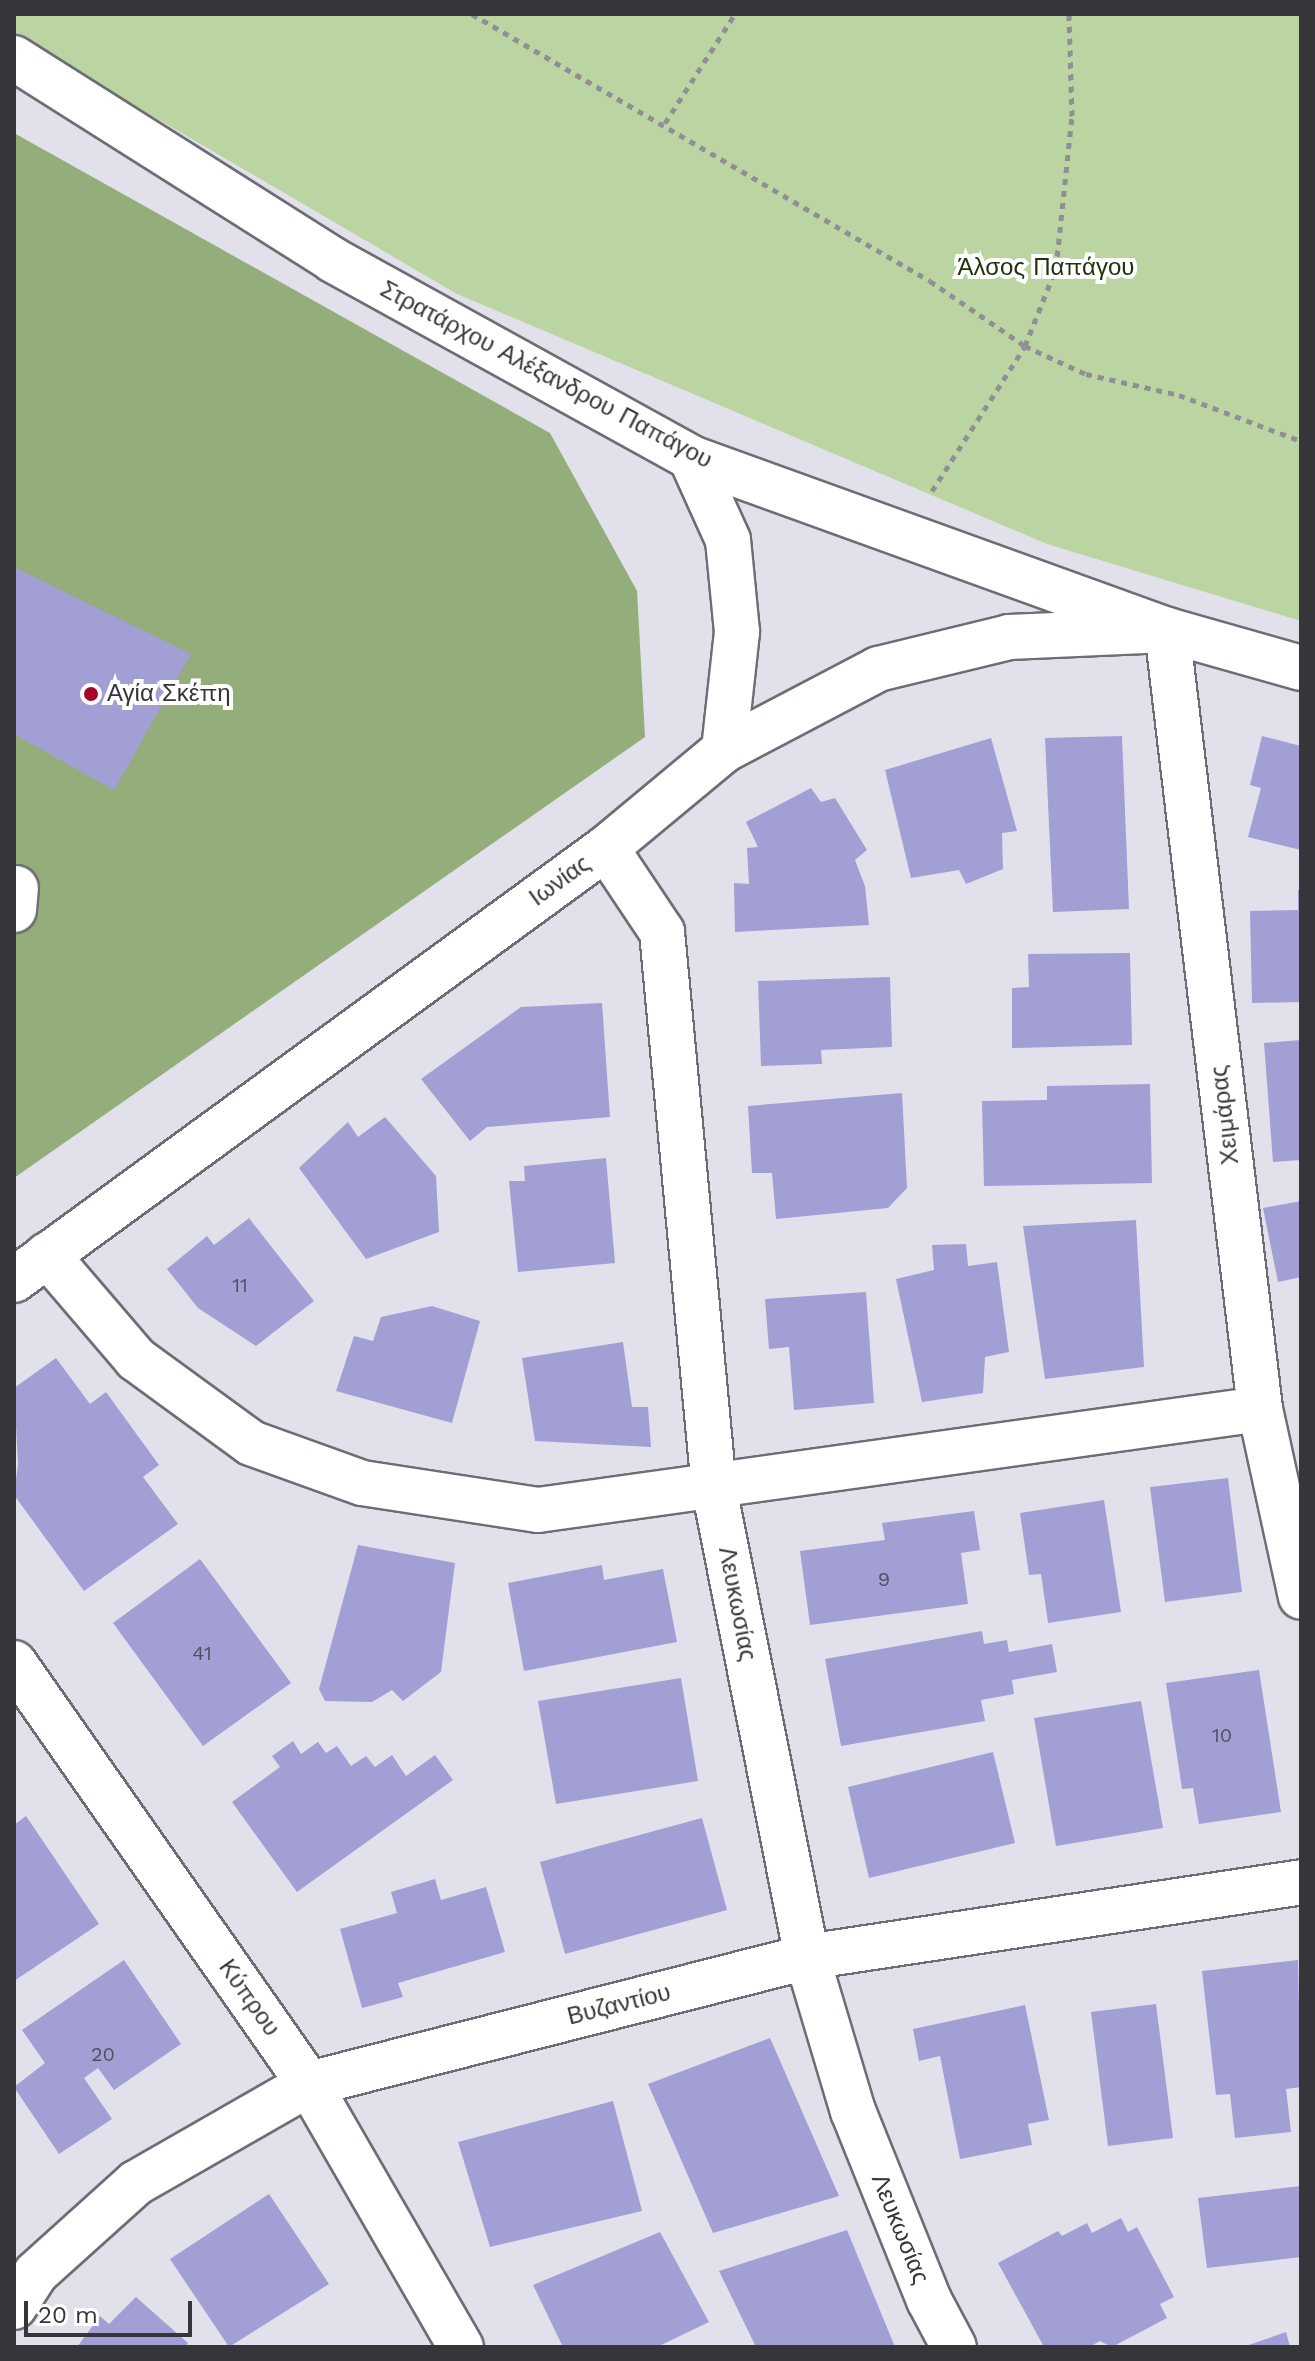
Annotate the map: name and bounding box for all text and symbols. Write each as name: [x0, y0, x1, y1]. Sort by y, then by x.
park label: Άλσος Παπάγου: [958, 254, 1134, 282]
street label: Στρατάρχου Αλέξανδρου Παπάγου: [375, 275, 717, 475]
place label: Αγία Σκέπη: [107, 680, 231, 708]
marker: Αγία Σκέπη: [82, 685, 100, 703]
street label: Ιωνίας: [524, 849, 596, 913]
street label: Χειμάρας: [1205, 1064, 1245, 1166]
house number: 11: [232, 1273, 248, 1297]
street label: Λευκωσίας: [712, 1544, 762, 1664]
house number: 9: [878, 1567, 890, 1591]
house number: 41: [192, 1641, 212, 1665]
house number: 10: [1212, 1723, 1232, 1747]
street label: Κύπρου: [212, 1954, 286, 2042]
street label: Βυζαντίου: [564, 1978, 674, 2032]
house number: 20: [91, 2042, 115, 2066]
street label: Λευκωσίας: [865, 2170, 935, 2288]
scale bar: [28, 2285, 196, 2335]
text: 20 m: [38, 2301, 98, 2329]

